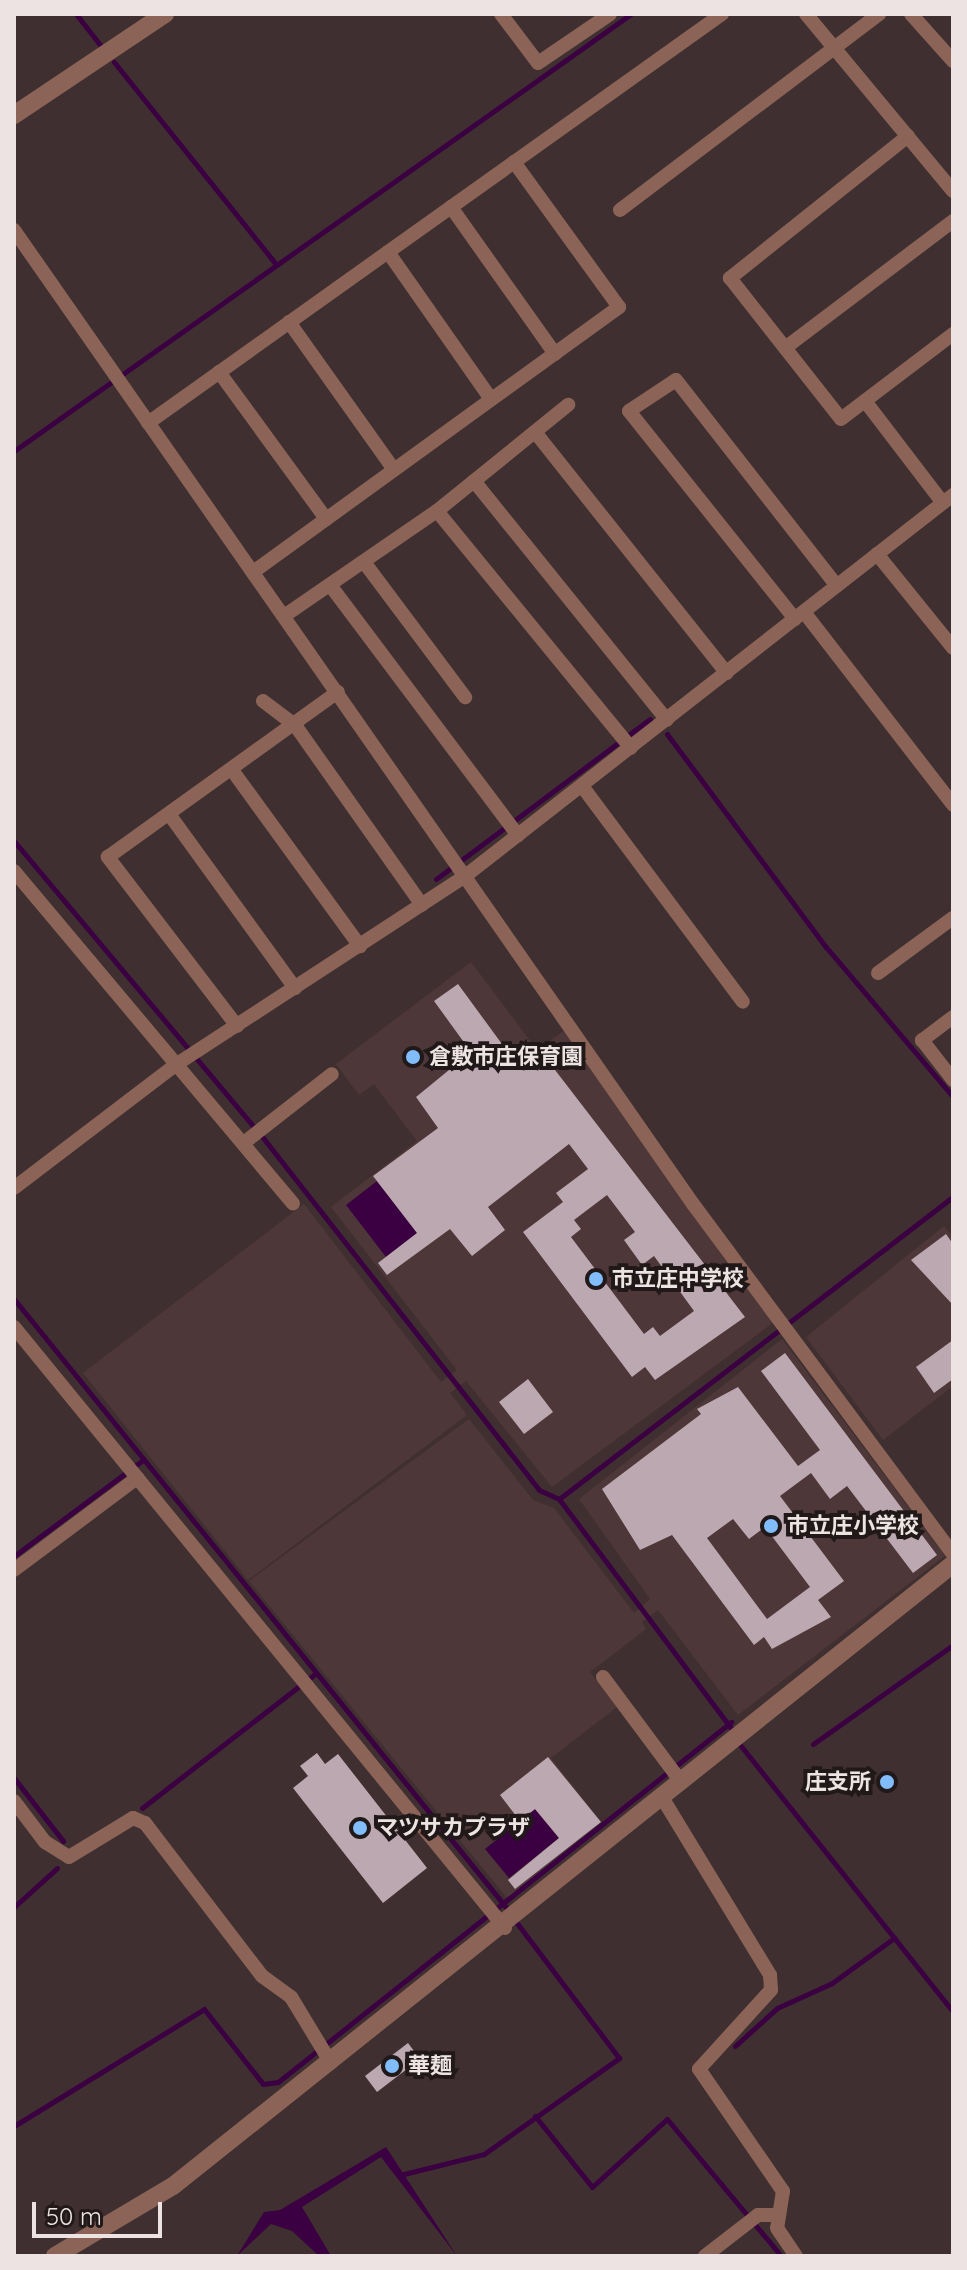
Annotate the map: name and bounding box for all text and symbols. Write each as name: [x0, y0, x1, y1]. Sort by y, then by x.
place label: 倉敷市庄保育園: [429, 1044, 583, 1070]
marker: 倉敷市庄保育園: [404, 1048, 422, 1066]
place label: 市立庄中学校: [612, 1266, 744, 1292]
marker: 市立庄中学校: [587, 1270, 605, 1288]
place label: 市立庄小学校: [787, 1513, 919, 1539]
marker: 市立庄小学校: [762, 1517, 780, 1535]
place label: 庄支所: [805, 1769, 871, 1795]
marker: 庄支所: [878, 1773, 896, 1791]
place label: マツサカプラザ: [376, 1815, 530, 1841]
marker: マツサカプラザ: [351, 1819, 369, 1837]
place label: 華麺: [408, 2053, 452, 2079]
marker: 華麺: [383, 2057, 401, 2075]
scale bar: [36, 2186, 166, 2236]
text: 50 m: [46, 2201, 102, 2231]

